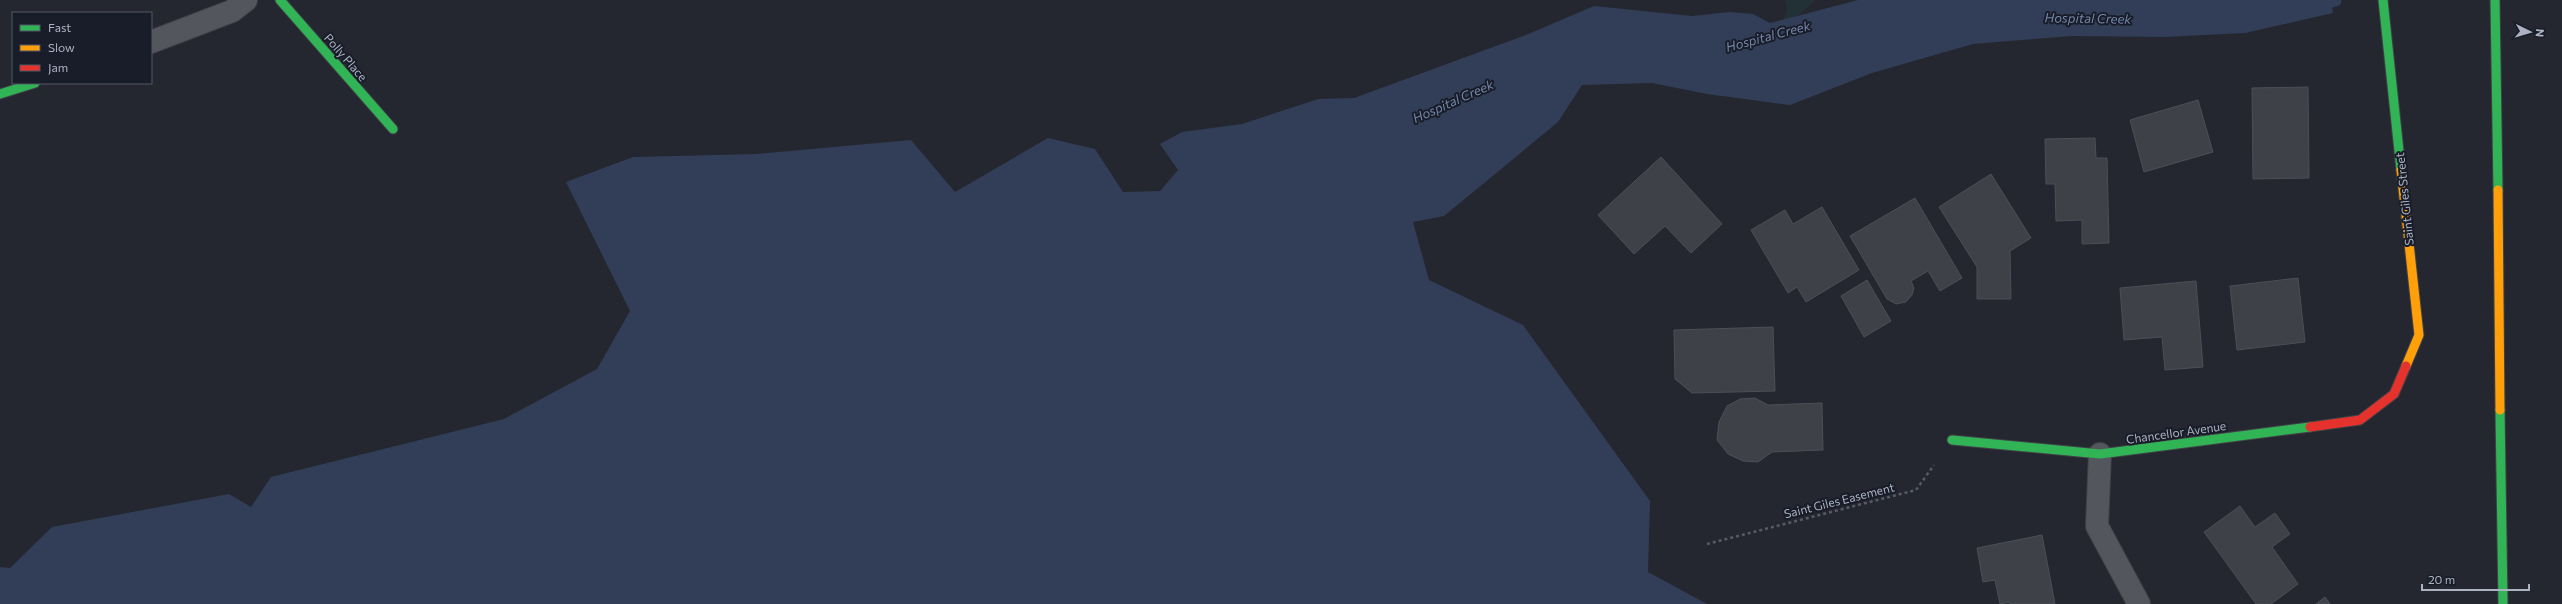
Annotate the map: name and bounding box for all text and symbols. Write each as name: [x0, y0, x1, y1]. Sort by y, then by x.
water label: Hospital Creek: [2044, 9, 2133, 27]
legend: [12, 12, 152, 84]
north arrow: [2510, 12, 2550, 52]
water label: Hospital Creek: [1724, 17, 1813, 55]
text: Fast: [48, 20, 71, 34]
text: N: [2534, 28, 2547, 38]
street label: Polly Place: [322, 30, 370, 84]
text: Slow: [48, 40, 75, 54]
text: Jam: [48, 60, 68, 75]
water label: Hospital Creek: [1410, 76, 1497, 126]
street label: Saint Giles Street: [2392, 152, 2416, 246]
street label: Chancellor Avenue: [2125, 418, 2227, 446]
street label: Saint Giles Easement: [1782, 479, 1896, 520]
scale bar: [2422, 566, 2529, 592]
text: 20 m: [2428, 572, 2455, 586]

